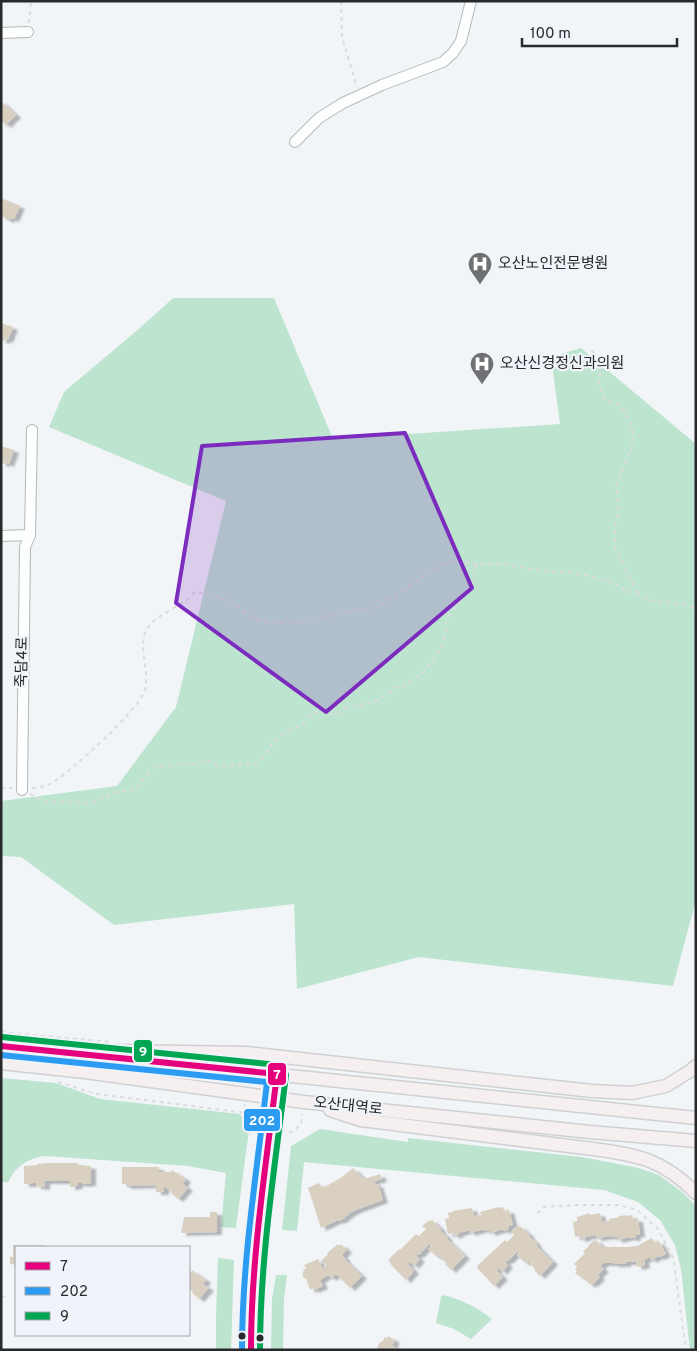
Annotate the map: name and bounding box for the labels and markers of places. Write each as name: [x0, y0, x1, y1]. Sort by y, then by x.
hospital icon: 오산노인전문병원: [467, 251, 493, 285]
place label: 오산노인전문병원: [498, 255, 608, 274]
hospital icon: 오산신경정신과의원: [469, 351, 495, 385]
place label: 오산신경정신과의원: [500, 355, 624, 374]
unlabelled marker: [237, 1331, 247, 1341]
unlabelled marker: [255, 1333, 265, 1343]

